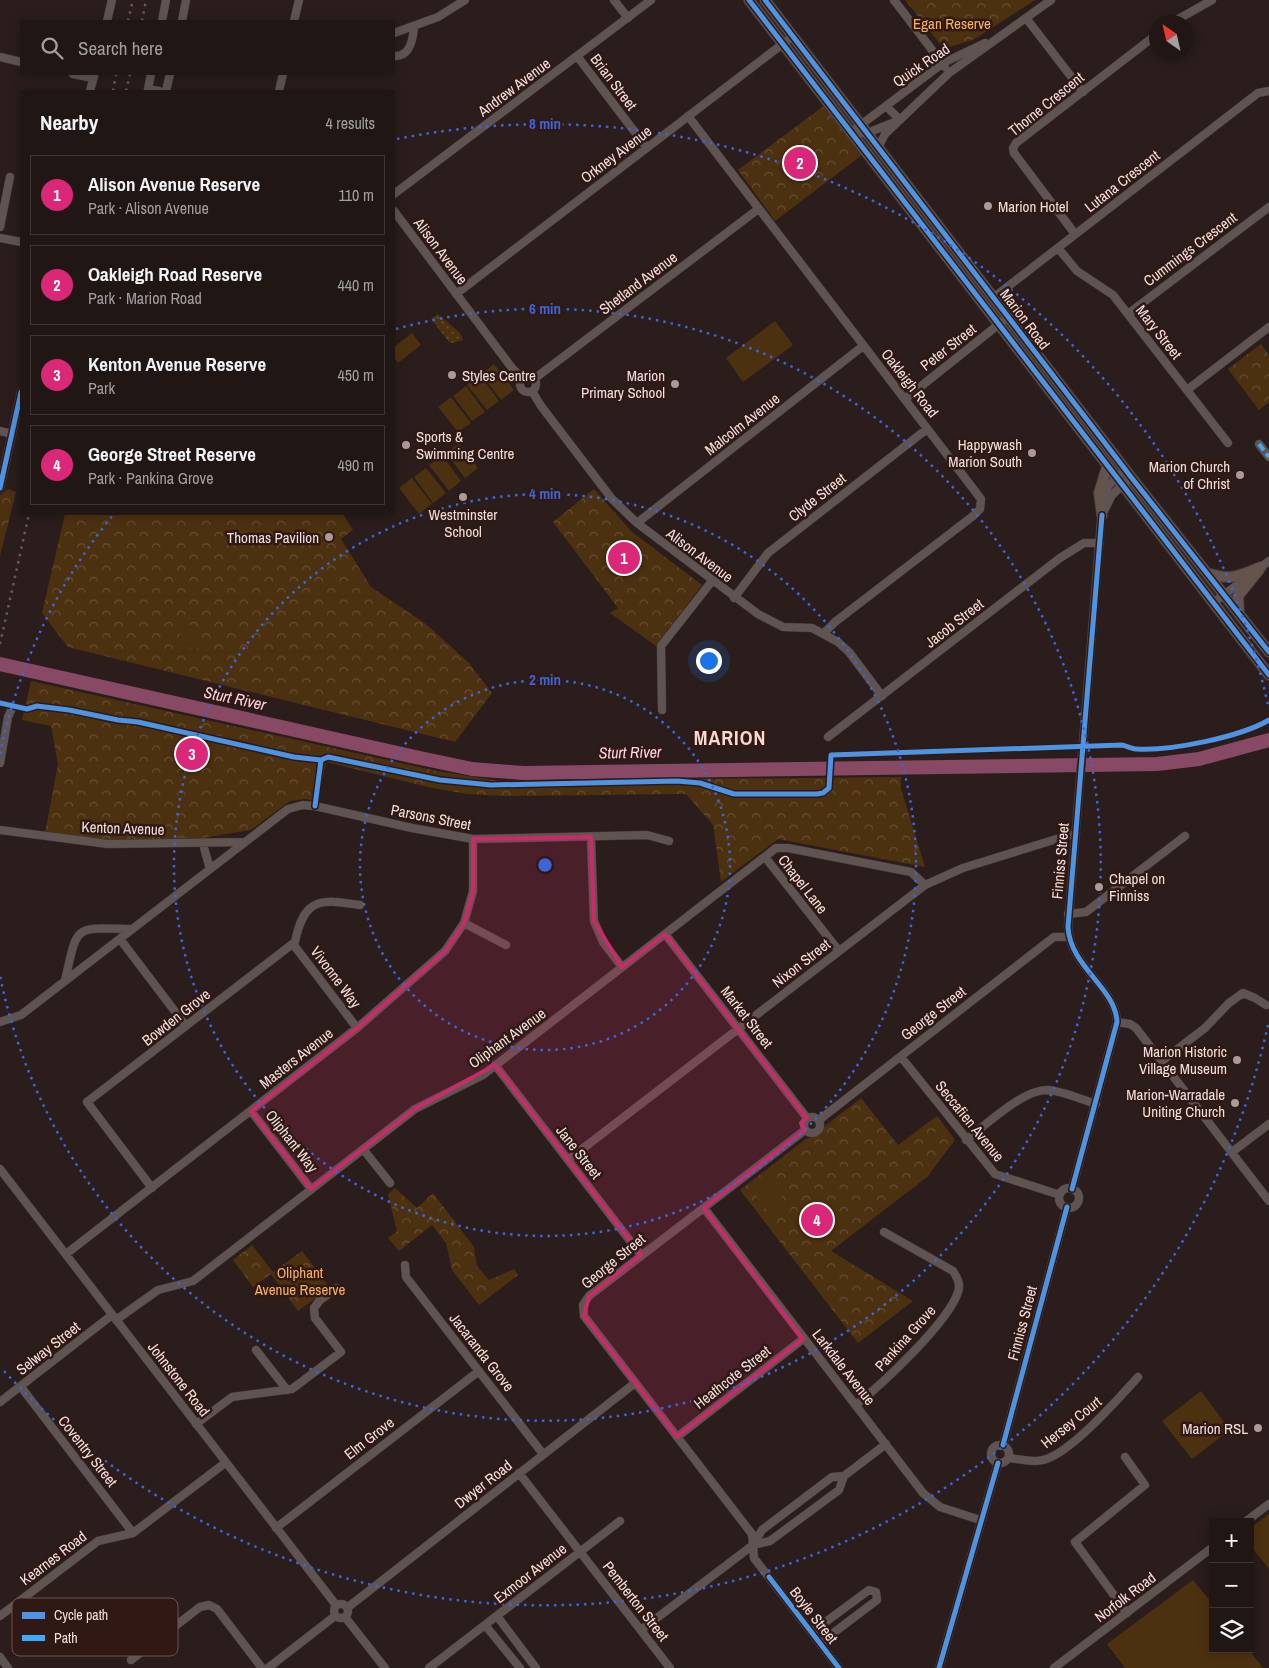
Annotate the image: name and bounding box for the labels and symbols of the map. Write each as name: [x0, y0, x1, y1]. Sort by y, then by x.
park label: Egan Reserve: [913, 13, 991, 34]
north arrow: [1149, 15, 1194, 60]
street label: Quick Road: [888, 38, 954, 92]
street label: Brian Street: [586, 49, 642, 115]
street label: Andrew Avenue: [473, 53, 555, 122]
street label: Thorne Crescent: [1004, 67, 1089, 141]
text: 8 min: [529, 113, 561, 134]
street label: Orkney Avenue: [576, 120, 656, 188]
pin: 2: [784, 144, 816, 182]
street label: Lutana Crescent: [1080, 145, 1164, 217]
place label: Marion Hotel: [998, 196, 1068, 217]
marker: Marion Hotel: [982, 200, 994, 212]
street label: Cummings Crescent: [1139, 207, 1242, 291]
street label: Alison Avenue: [408, 213, 473, 289]
street label: Shetland Avenue: [595, 247, 682, 319]
street label: Marion Road: [995, 284, 1055, 354]
text: 6 min: [529, 298, 561, 319]
street label: Mary Street: [1131, 300, 1187, 364]
street label: Peter Street: [916, 318, 981, 375]
street label: Oakleigh Road: [876, 344, 944, 422]
place label: Styles Centre: [462, 365, 536, 386]
place label: Marion Primary School: [581, 365, 665, 403]
marker: Styles Centre: [446, 369, 458, 381]
marker: Marion Primary School: [669, 378, 681, 390]
street label: Malcolm Avenue: [700, 388, 784, 460]
place label: Sports & Swimming Centre: [416, 426, 515, 464]
place label: Happywash Marion South: [948, 434, 1022, 472]
marker: Sports & Swimming Centre: [400, 439, 412, 451]
marker: Happywash Marion South: [1026, 447, 1038, 459]
place label: Marion Church of Christ: [1149, 456, 1231, 494]
street label: Clyde Street: [784, 468, 851, 526]
marker: Marion Church of Christ: [1234, 469, 1246, 481]
text: 4 min: [529, 483, 561, 504]
marker: Westminster School: [457, 491, 469, 503]
place label: Westminster School: [429, 504, 497, 542]
street label: Alison Avenue: [662, 522, 738, 587]
place label: Thomas Pavilion: [227, 527, 319, 548]
marker: Thomas Pavilion: [323, 531, 335, 543]
pin: 1: [608, 539, 640, 577]
street label: Jacob Street: [920, 593, 988, 653]
your location: [696, 648, 722, 674]
text: 2 min: [529, 669, 561, 690]
water label: Sturt River: [202, 681, 269, 715]
district label: MARION: [694, 724, 766, 751]
pin: 3: [176, 735, 208, 773]
water label: Sturt River: [598, 740, 662, 764]
street label: Parsons Street: [389, 799, 473, 835]
street label: Kenton Avenue: [81, 816, 165, 840]
street label: Finniss Street: [1046, 821, 1074, 900]
street label: Chapel Lane: [773, 850, 833, 918]
centre of rings: [536, 856, 554, 874]
place label: Chapel on Finniss: [1109, 868, 1165, 906]
marker: Chapel on Finniss: [1093, 881, 1105, 893]
street label: Nixon Street: [768, 933, 835, 992]
street label: Vivonne Way: [306, 942, 367, 1013]
street label: Market Street: [716, 981, 778, 1053]
street label: George Street: [896, 981, 970, 1045]
street label: Bowden Grove: [137, 984, 215, 1050]
street label: Oliphant Avenue: [464, 1003, 550, 1073]
street label: Masters Avenue: [255, 1023, 337, 1093]
place label: Marion Historic Village Museum: [1139, 1041, 1227, 1079]
marker: Marion Historic Village Museum: [1231, 1054, 1243, 1066]
street label: Seccafien Avenue: [931, 1076, 1009, 1166]
place label: Marion-Warradale Uniting Church: [1126, 1084, 1225, 1122]
marker: Marion-Warradale Uniting Church: [1229, 1097, 1241, 1109]
street label: Oliphant Way: [261, 1105, 324, 1177]
street label: Jane Street: [551, 1121, 607, 1184]
pin: 4: [801, 1201, 833, 1239]
street label: George Street: [576, 1228, 650, 1293]
park label: Oliphant Avenue Reserve: [254, 1262, 346, 1300]
street label: Finniss Street: [1002, 1283, 1042, 1363]
street label: Pankina Grove: [870, 1300, 940, 1376]
street label: Jacaranda Grove: [445, 1308, 519, 1396]
street label: Selway Street: [12, 1316, 85, 1380]
street label: Larkdale Avenue: [808, 1325, 881, 1410]
street label: Johnstone Road: [143, 1337, 215, 1421]
street label: Heathcote Street: [689, 1340, 775, 1414]
street label: Hersey Court: [1036, 1391, 1106, 1453]
street label: Coventry Street: [53, 1411, 123, 1492]
street label: Elm Grove: [340, 1412, 398, 1464]
place label: Marion RSL: [1182, 1418, 1248, 1439]
marker: Marion RSL: [1252, 1422, 1264, 1434]
street label: Dwyer Road: [450, 1455, 516, 1513]
street label: Kearnes Road: [15, 1526, 91, 1590]
street label: Exmoor Avenue: [489, 1538, 571, 1608]
street label: Pemberton Street: [598, 1557, 674, 1646]
street label: Norfolk Road: [1090, 1567, 1160, 1627]
street label: Boyle Street: [785, 1582, 843, 1648]
legend: [12, 1598, 178, 1656]
text: Cycle path: [54, 1606, 108, 1624]
text: Path: [54, 1629, 78, 1647]

